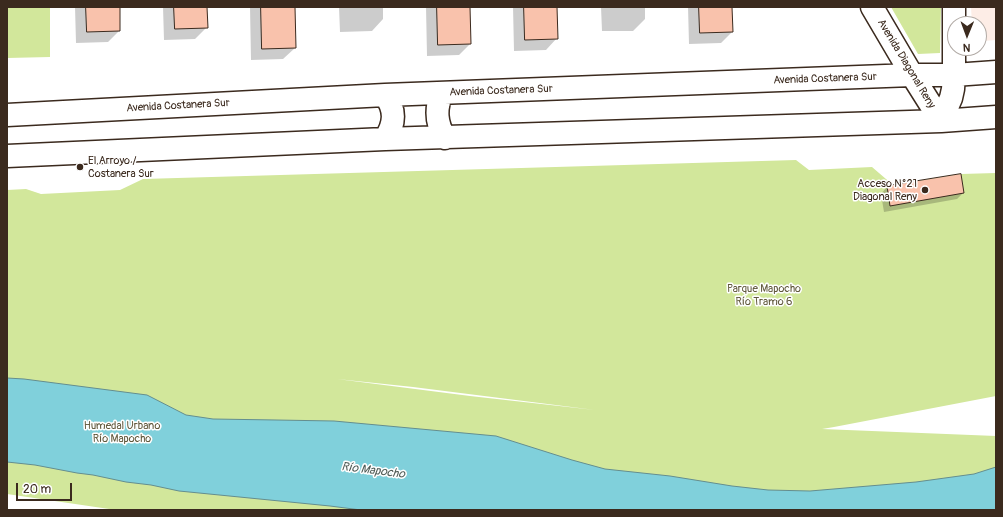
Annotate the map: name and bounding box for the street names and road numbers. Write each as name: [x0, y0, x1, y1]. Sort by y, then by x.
street label: Avenida Diagonal Reny: [874, 17, 938, 111]
street label: Avenida Costanera Sur: [773, 71, 877, 87]
street label: Avenida Costanera Sur: [449, 83, 553, 99]
street label: Avenida Costanera Sur: [126, 97, 230, 115]

